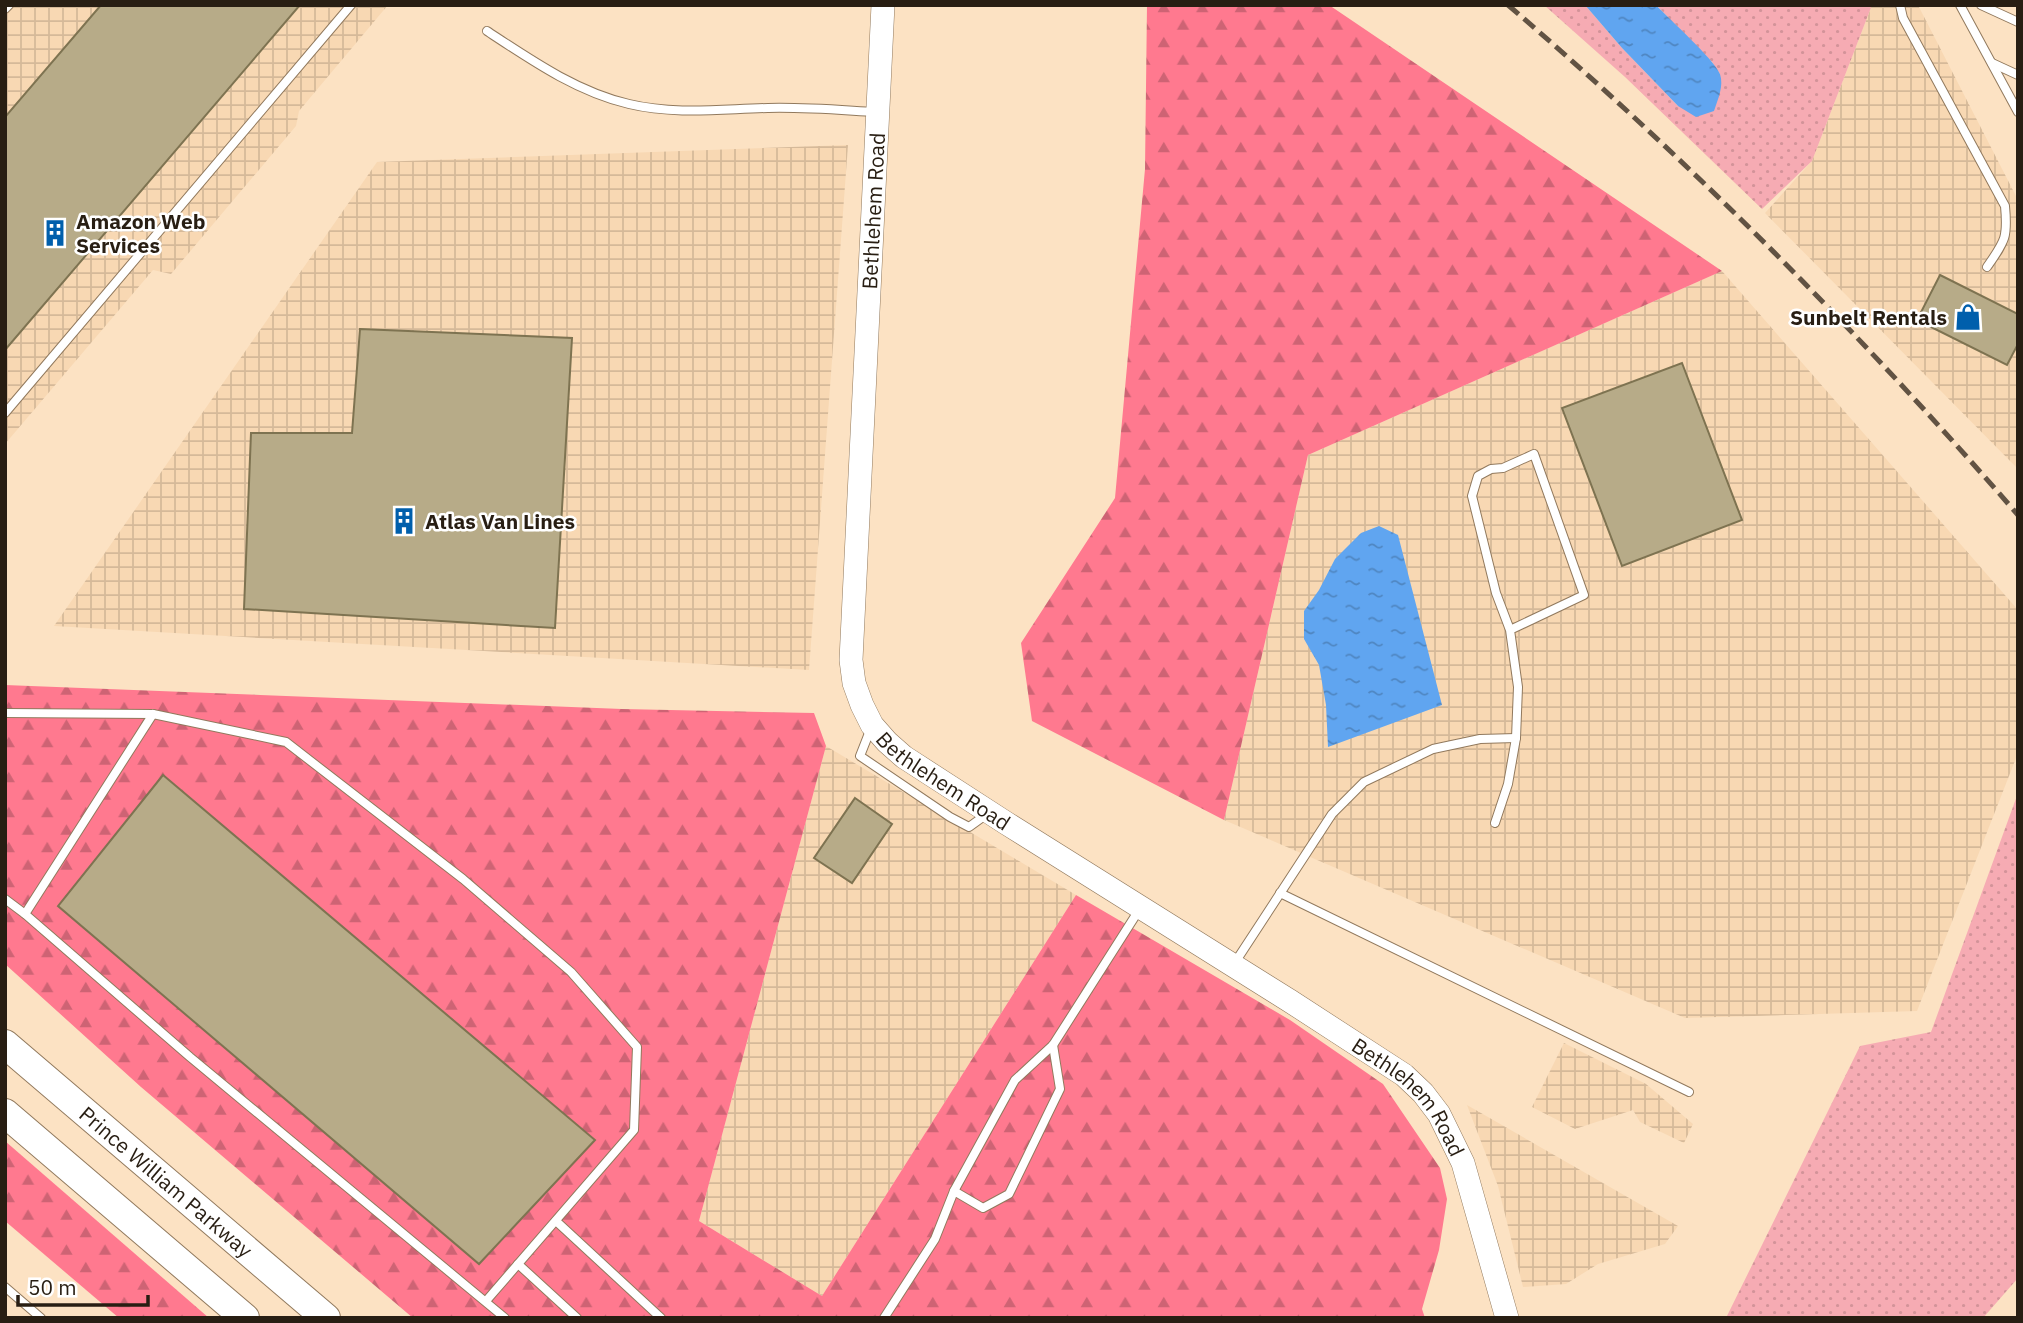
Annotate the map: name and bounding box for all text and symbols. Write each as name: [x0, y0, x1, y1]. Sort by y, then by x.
street label: Bethlehem Road: [855, 132, 891, 290]
place label: Amazon Web Services: [76, 207, 206, 259]
building icon: Amazon Web Services: [40, 218, 70, 248]
shop icon: Sunbelt Rentals: [1953, 302, 1983, 332]
place label: Sunbelt Rentals: [1790, 303, 1947, 331]
building icon: Atlas Van Lines: [389, 506, 419, 536]
place label: Atlas Van Lines: [425, 507, 575, 535]
street label: Bethlehem Road: [870, 725, 1016, 836]
street label: Bethlehem Road: [1347, 1031, 1471, 1161]
street label: Prince William Parkway: [74, 1100, 259, 1264]
scale bar: [18, 1264, 147, 1308]
text: 50 m: [28, 1273, 77, 1301]

